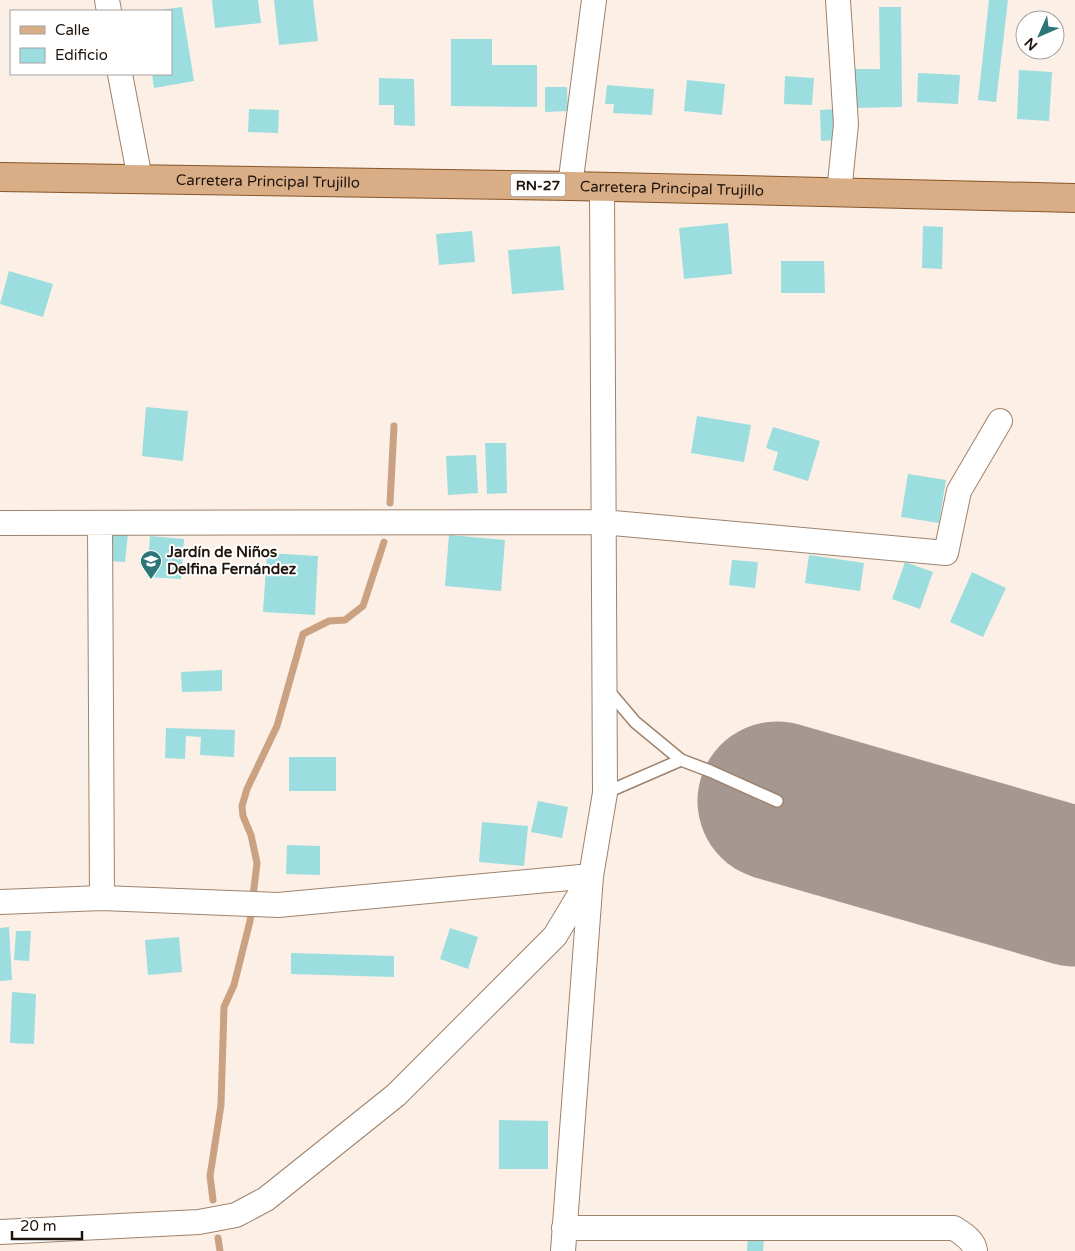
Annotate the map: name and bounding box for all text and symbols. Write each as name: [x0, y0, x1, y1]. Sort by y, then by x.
legend: [10, 10, 172, 75]
north arrow: [1015, 10, 1065, 60]
text: Calle: [55, 21, 90, 39]
text: N: [1021, 34, 1041, 54]
text: Edificio: [55, 46, 108, 64]
street label: Carretera Principal Trujillo: [176, 171, 360, 192]
road number: RN-27: [510, 174, 566, 196]
street label: Carretera Principal Trujillo: [580, 177, 764, 200]
place label: Jardín de Niños Delfina Fernández: [166, 543, 297, 578]
school or university icon: Jardín de Niños Delfina Fernández: [139, 549, 163, 580]
scale bar: [12, 1208, 82, 1240]
text: 20 m: [20, 1217, 57, 1235]

